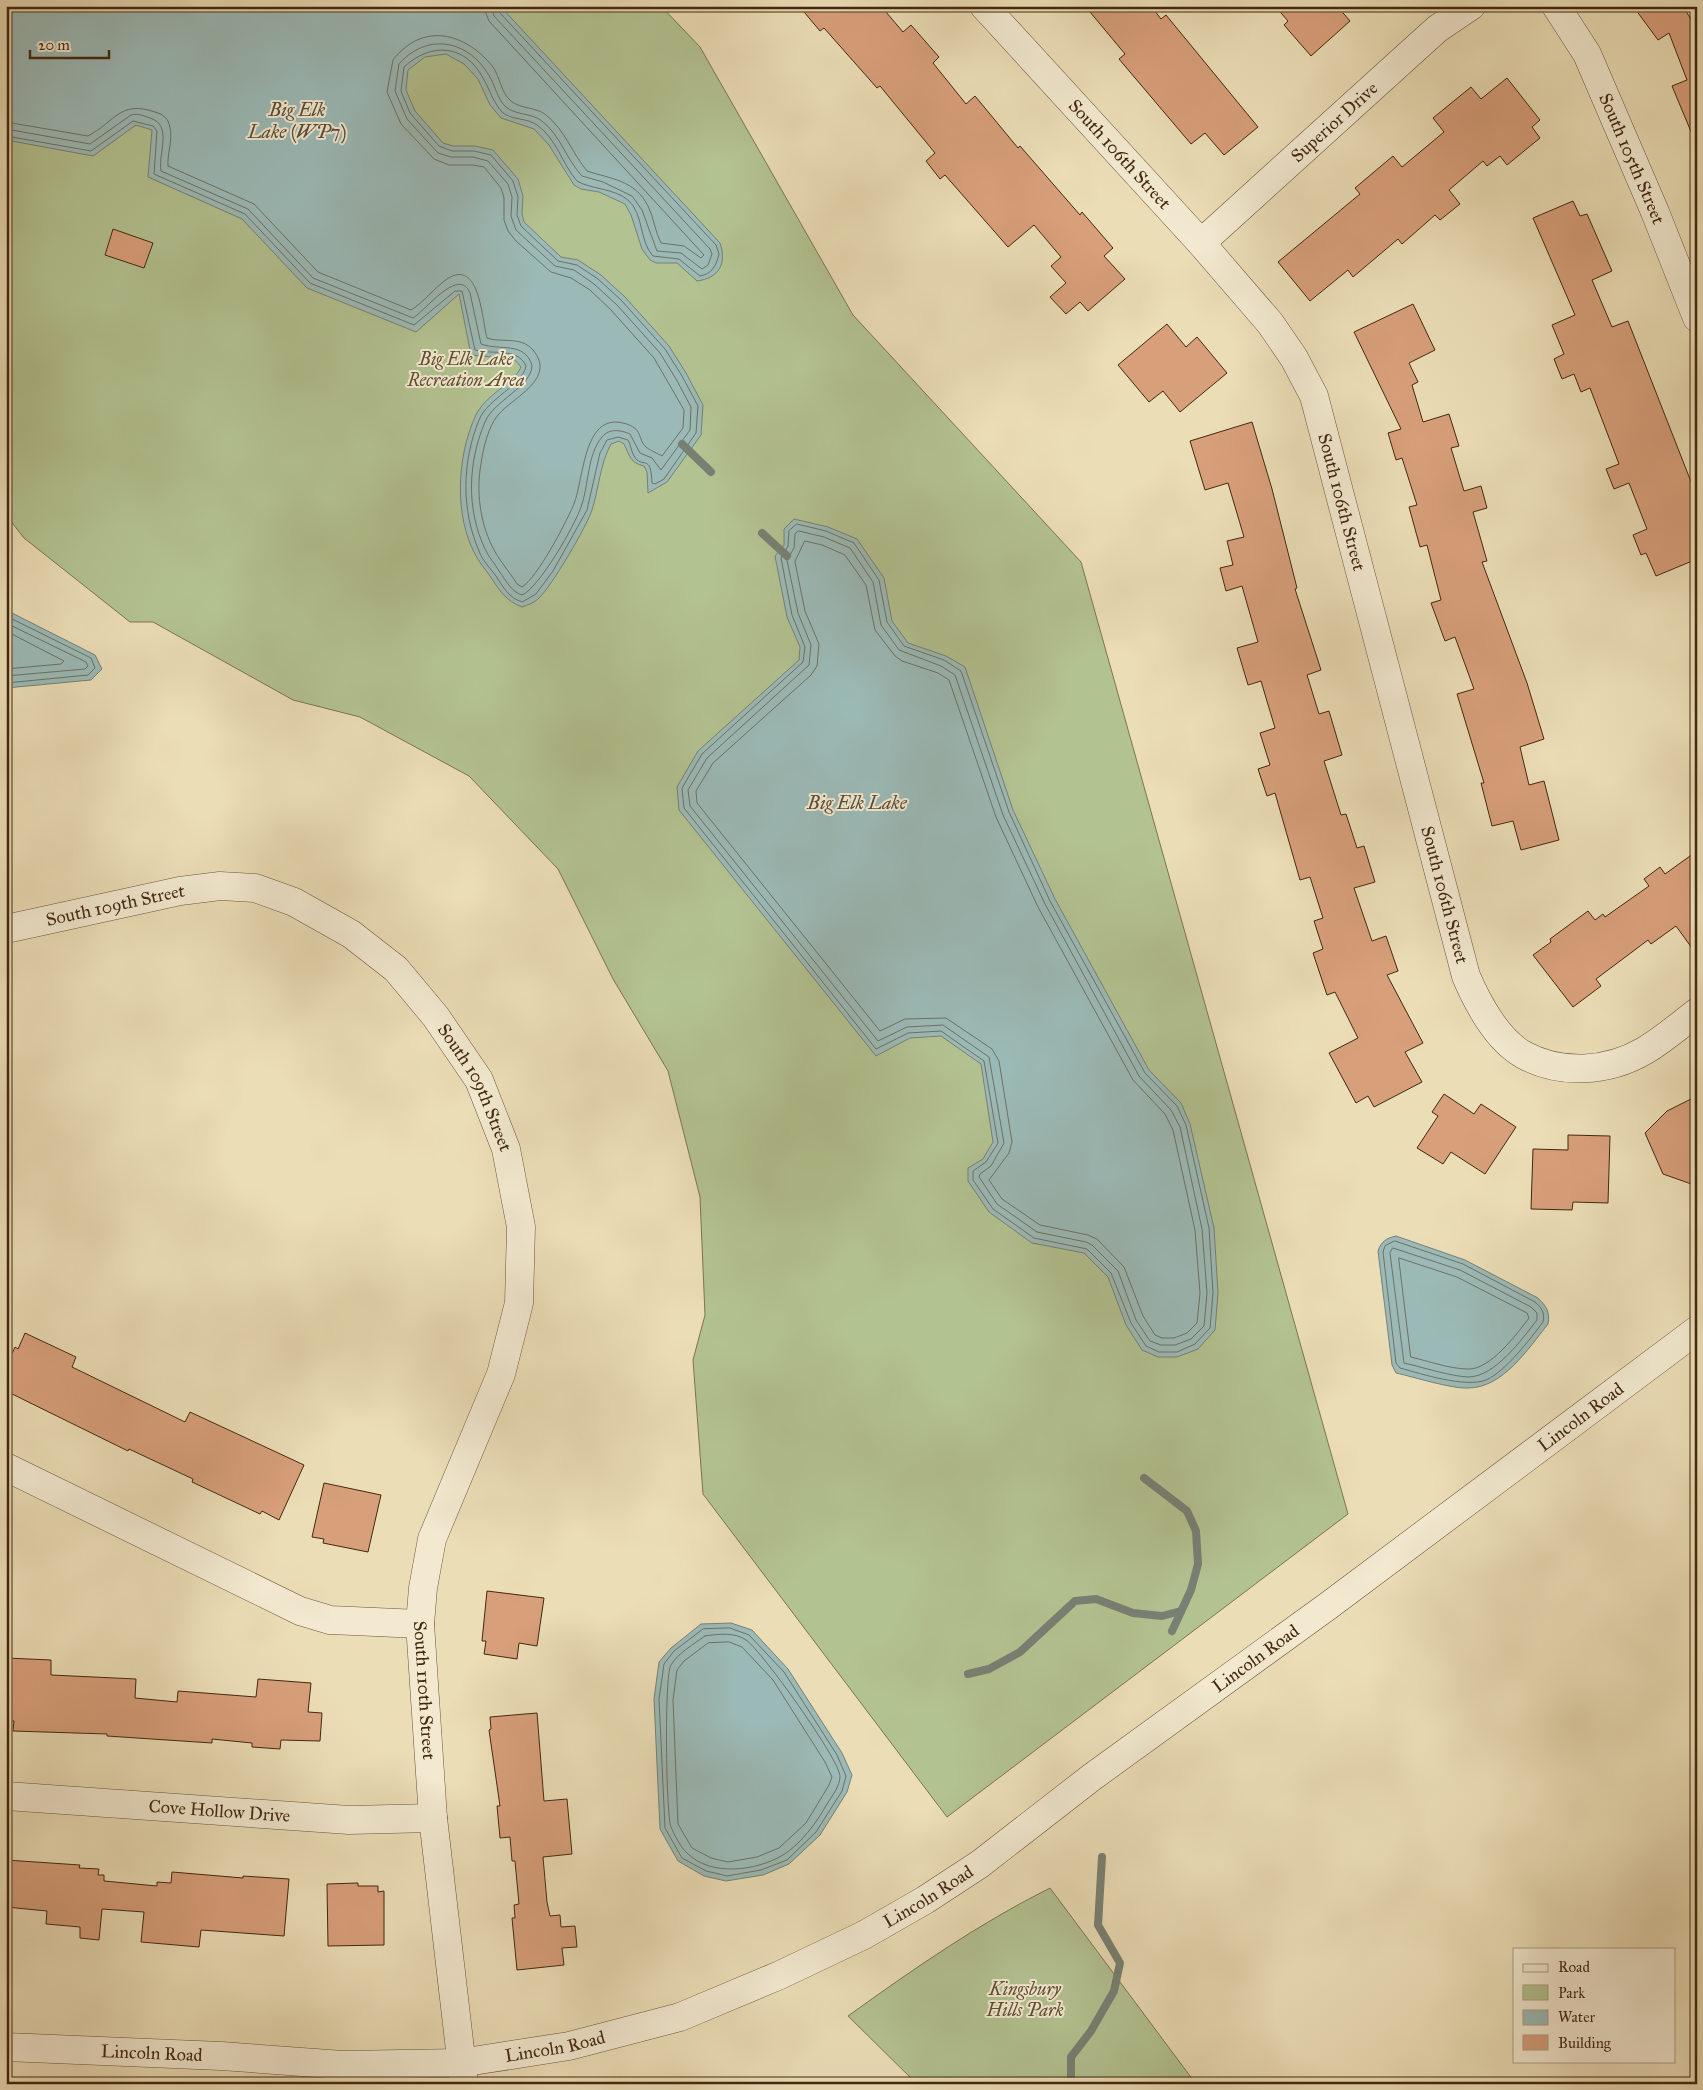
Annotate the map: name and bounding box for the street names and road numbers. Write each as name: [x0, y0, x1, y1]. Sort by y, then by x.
street label: Superior Drive: [1286, 77, 1382, 167]
street label: South 105th Street: [1594, 90, 1670, 228]
street label: South 106th Street: [1064, 95, 1176, 214]
street label: South 106th Street: [1313, 431, 1370, 574]
street label: South 106th Street: [1416, 824, 1473, 966]
street label: South 109th Street: [44, 879, 187, 931]
street label: South 109th Street: [433, 1019, 517, 1155]
street label: Lincoln Road: [1533, 1378, 1628, 1456]
street label: South 110th Street: [409, 1620, 440, 1761]
street label: Lincoln Road: [1208, 1620, 1303, 1697]
street label: Cove Hollow Drive: [148, 1795, 291, 1827]
street label: Lincoln Road: [879, 1860, 977, 1933]
street label: Lincoln Road: [503, 2026, 608, 2067]
street label: Lincoln Road: [101, 2040, 203, 2066]

